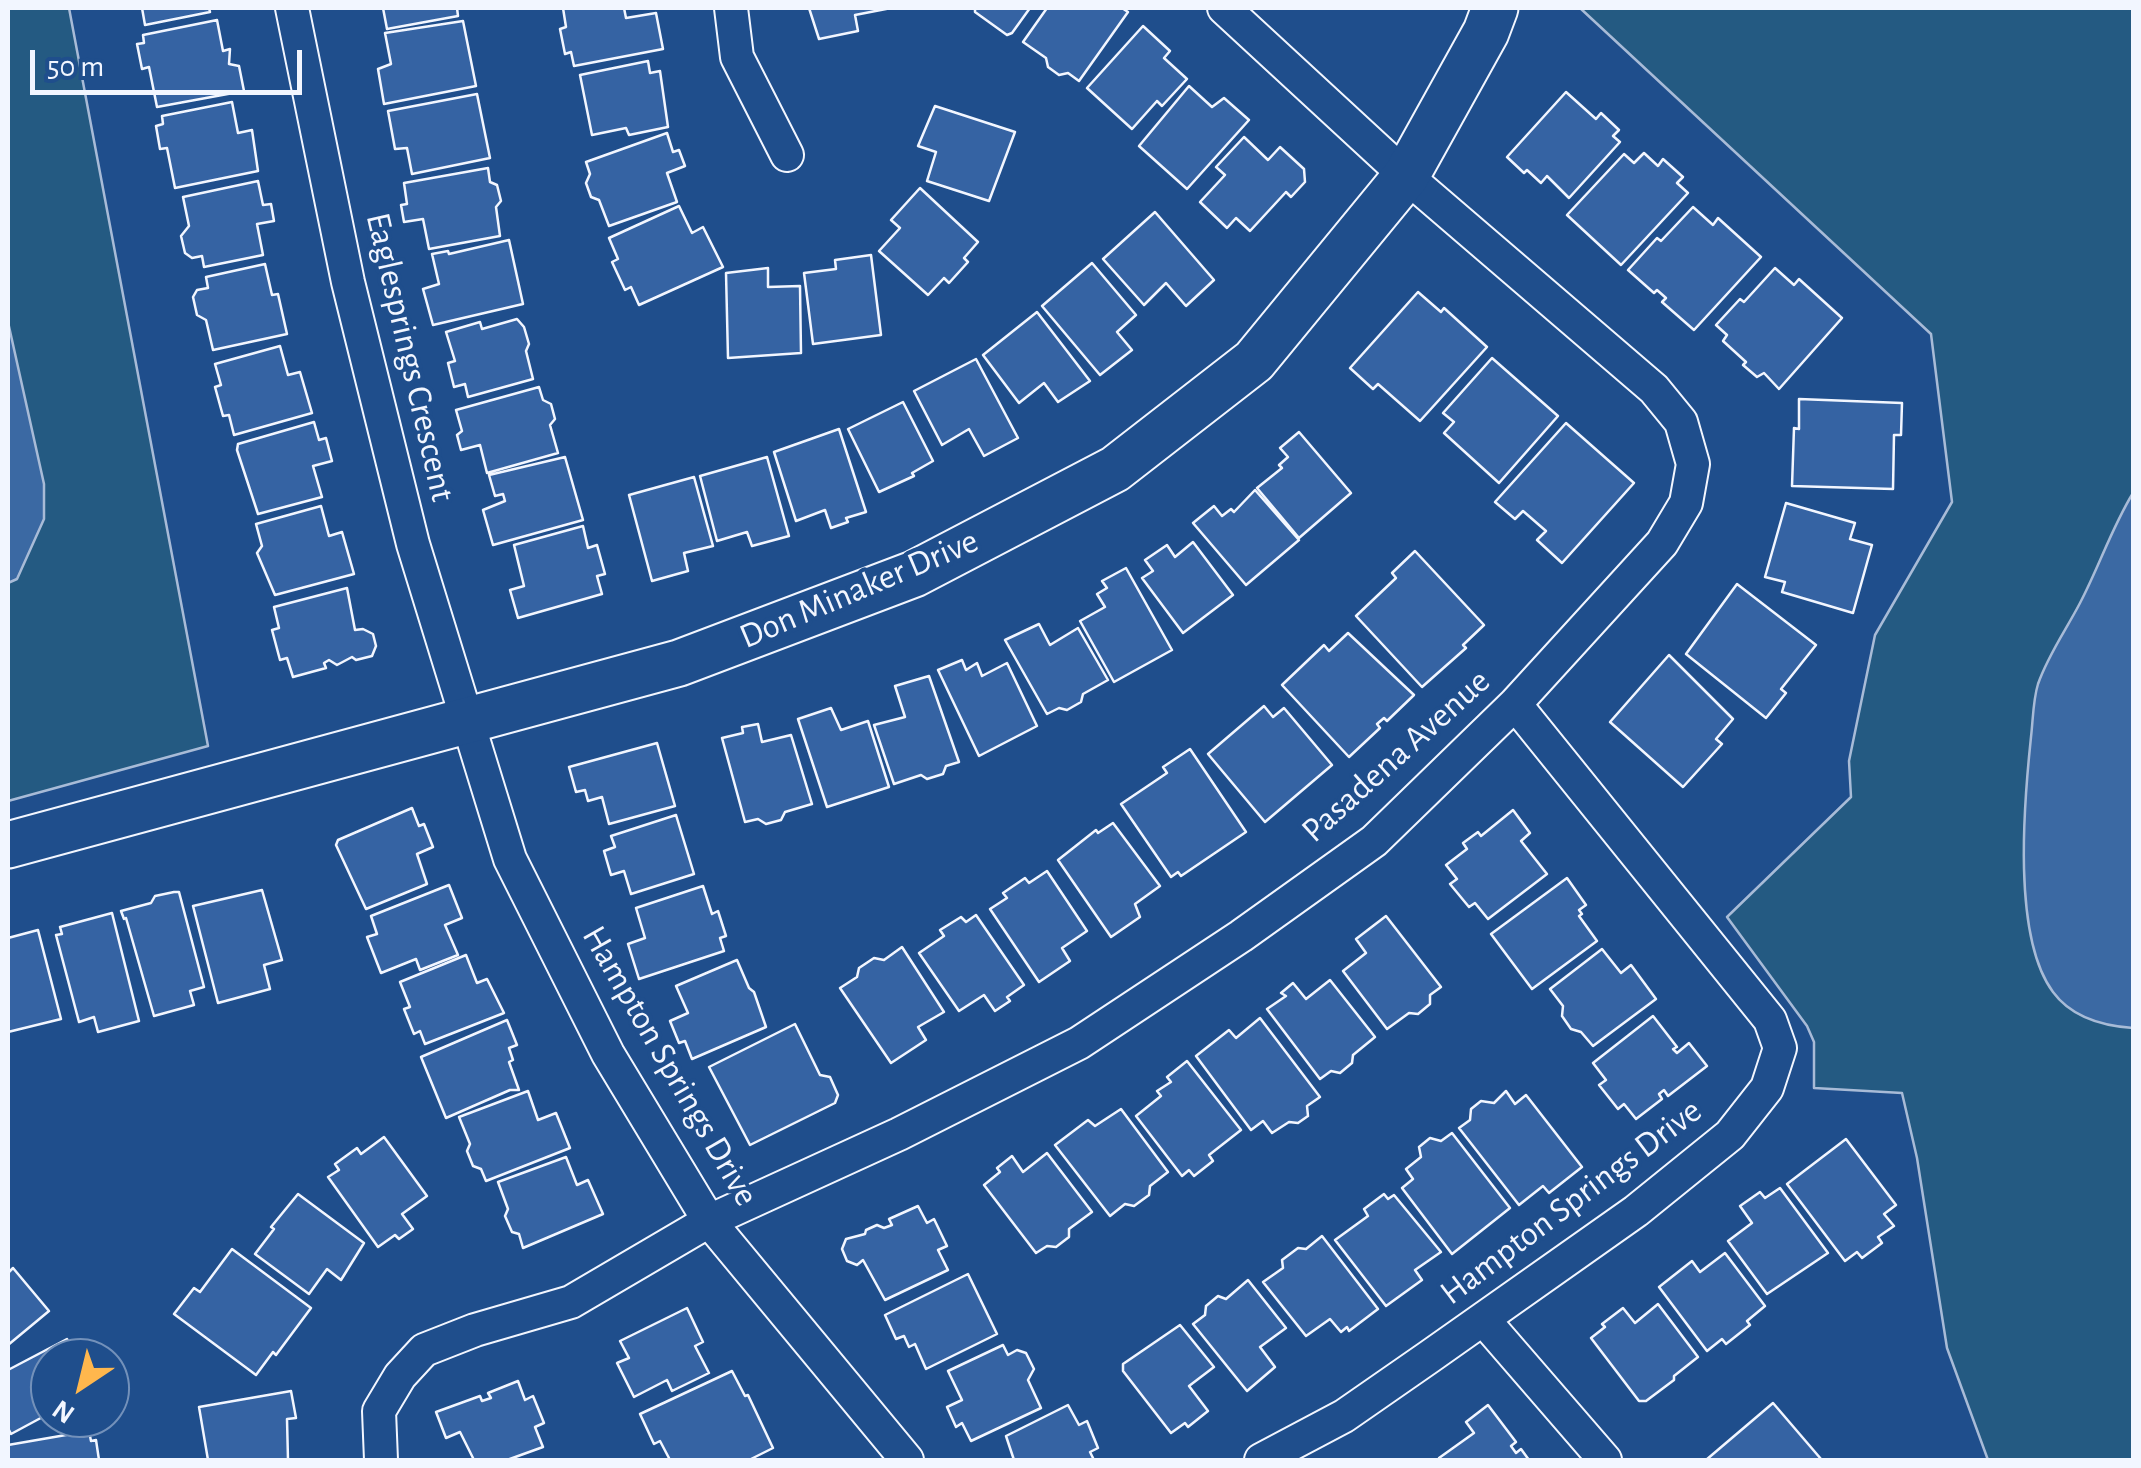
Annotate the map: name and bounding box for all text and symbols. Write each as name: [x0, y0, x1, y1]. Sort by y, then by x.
scale bar: [35, 30, 308, 92]
text: 50 m: [47, 52, 104, 82]
street label: Eaglesprings Crescent: [356, 209, 464, 505]
street label: Don Minaker Drive: [733, 520, 985, 658]
street label: Pasadena Avenue: [1293, 660, 1499, 852]
street label: Hampton Springs Drive: [573, 918, 767, 1214]
street label: Hampton Springs Drive: [1432, 1090, 1710, 1314]
north arrow: [30, 1338, 130, 1438]
text: N: [48, 1394, 80, 1428]

